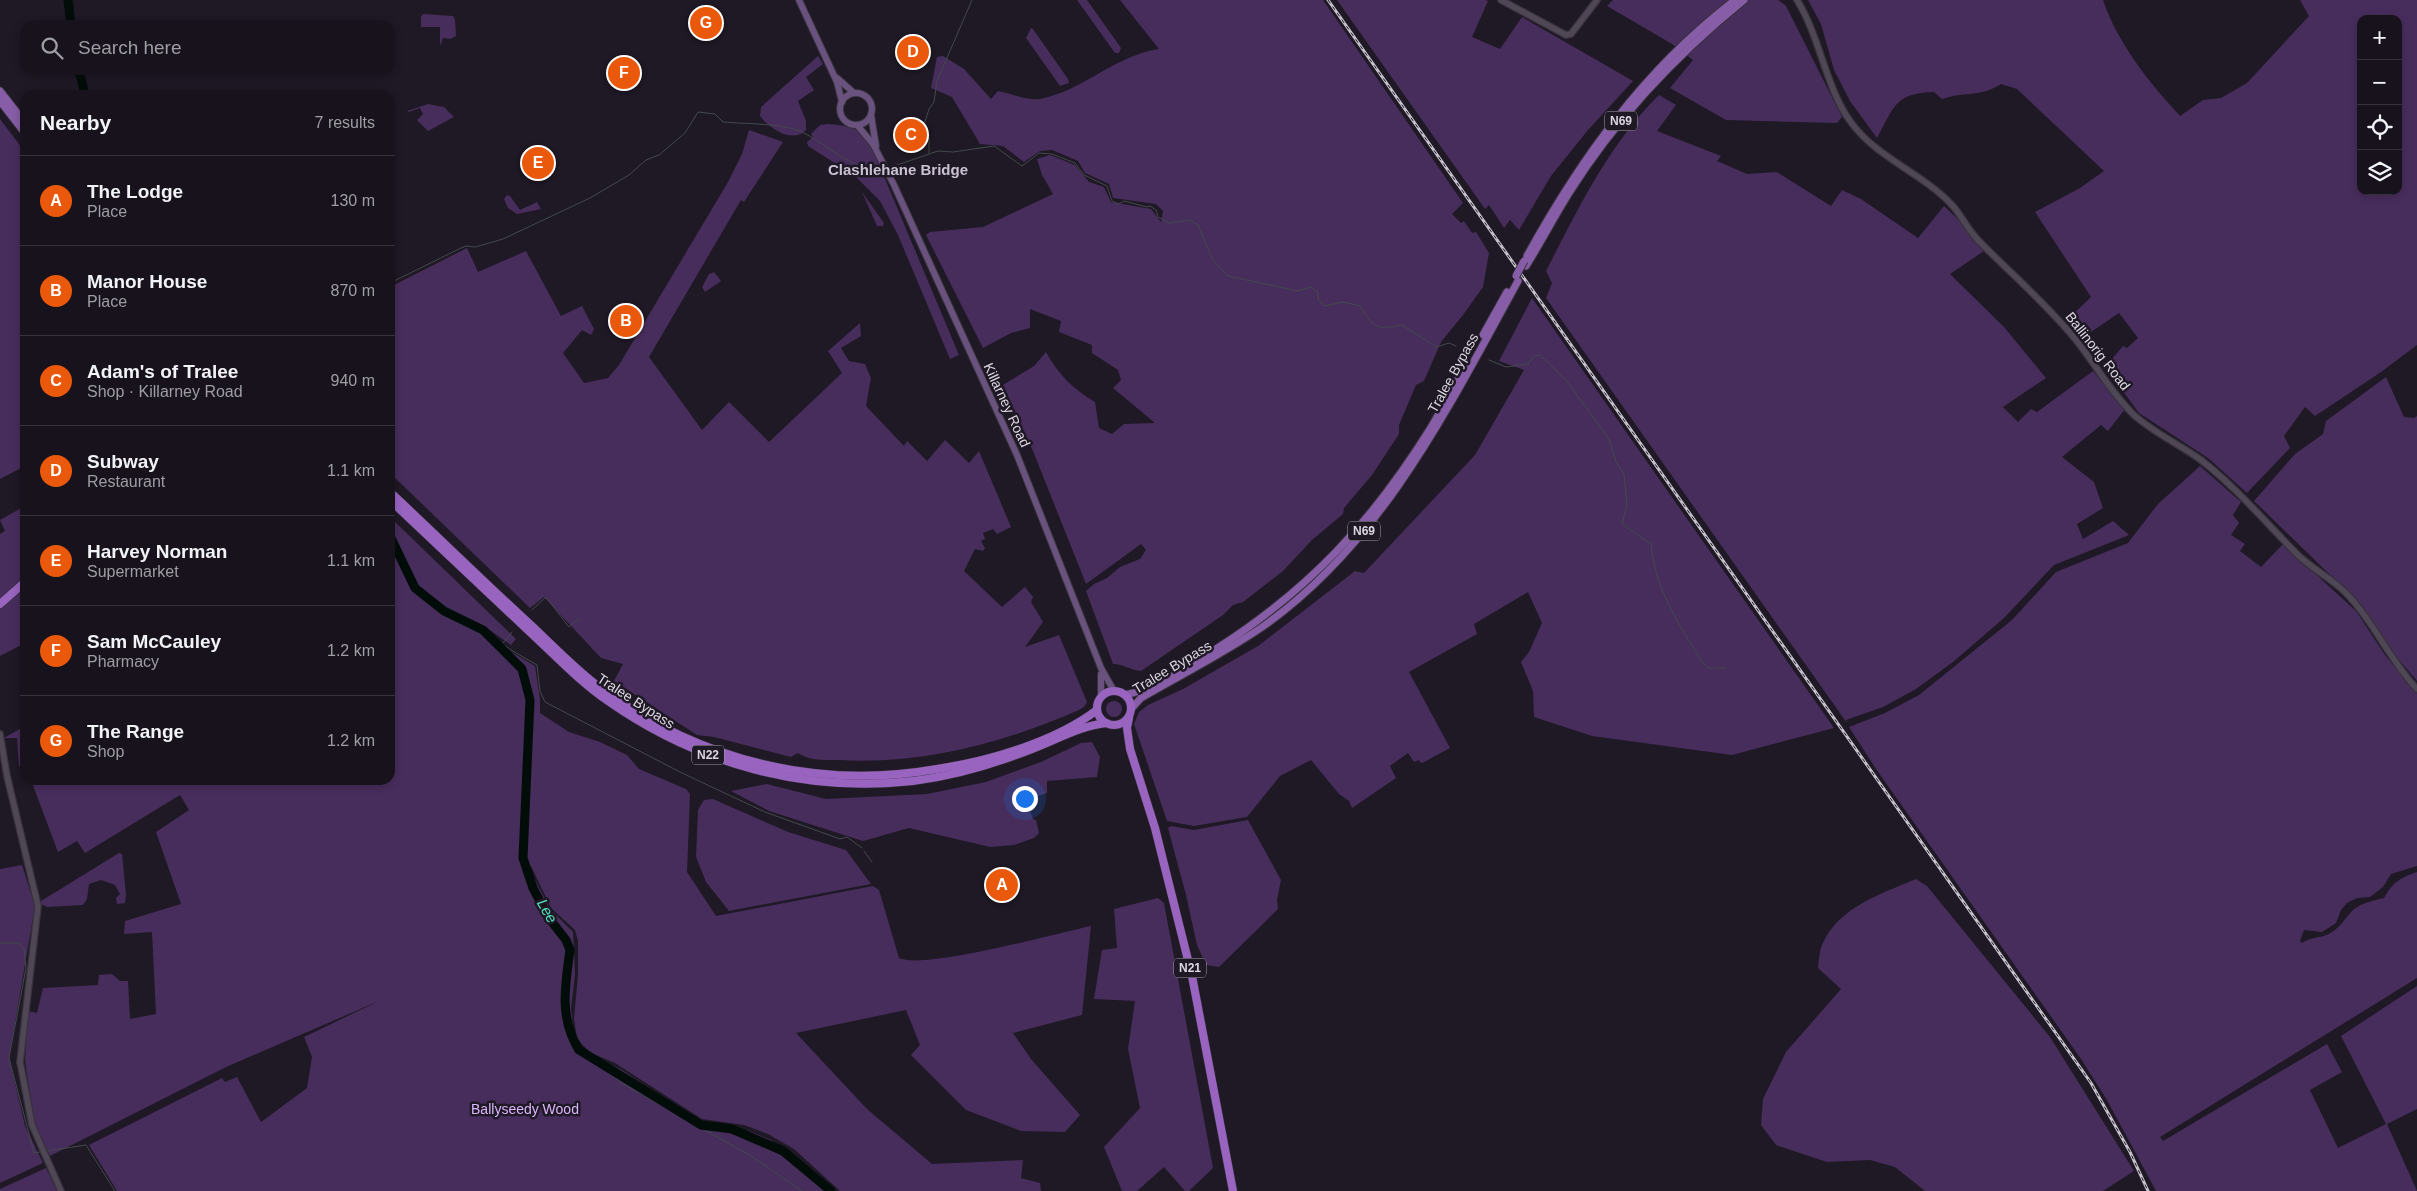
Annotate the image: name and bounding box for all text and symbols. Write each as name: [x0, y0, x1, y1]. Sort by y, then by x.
pin: G: [690, 4, 722, 42]
map controls: [2357, 15, 2402, 195]
button: +: [2357, 15, 2402, 60]
search box: [20, 20, 395, 75]
pin: D: [897, 33, 929, 71]
icon: search: [38, 34, 66, 62]
text: Search here: [78, 37, 182, 58]
pin: F: [608, 54, 640, 92]
button: −: [2357, 60, 2402, 105]
button: locate: [2357, 105, 2402, 150]
text: Nearby: [40, 111, 111, 134]
road number: N69: [1605, 112, 1637, 130]
text: 7 results: [315, 114, 375, 131]
pin: C: [895, 116, 927, 154]
pin: E: [522, 144, 554, 182]
button: layers: [2357, 150, 2402, 195]
district label: Clashlehane Bridge: [828, 161, 968, 178]
text: The Lodge: [87, 181, 183, 202]
text: A: [50, 192, 62, 209]
text: 130 m: [331, 192, 375, 209]
text: Place: [87, 203, 127, 220]
text: Manor House: [87, 271, 207, 292]
text: B: [50, 282, 62, 299]
text: 870 m: [331, 282, 375, 299]
text: Place: [87, 293, 127, 310]
pin: B: [610, 302, 642, 340]
street label: Ballinorig Road: [2062, 309, 2134, 393]
street label: Tralee Bypass: [1424, 330, 1482, 416]
street label: Killarney Road: [981, 360, 1033, 450]
text: Adam's of Tralee: [87, 361, 238, 382]
text: C: [50, 372, 62, 389]
text: 940 m: [331, 372, 375, 389]
text: Shop · Killarney Road: [87, 383, 243, 400]
text: Subway: [87, 451, 159, 472]
text: D: [50, 462, 62, 479]
text: 1.1 km: [327, 462, 375, 479]
text: Restaurant: [87, 473, 165, 490]
road number: N69: [1348, 522, 1380, 540]
text: Harvey Norman: [87, 541, 227, 562]
text: E: [51, 552, 61, 569]
text: 1.1 km: [327, 552, 375, 569]
text: Supermarket: [87, 563, 179, 580]
text: Sam McCauley: [87, 631, 221, 652]
street label: Tralee Bypass: [1130, 637, 1214, 697]
text: F: [51, 642, 61, 659]
text: 1.2 km: [327, 642, 375, 659]
text: Pharmacy: [87, 653, 159, 670]
street label: Tralee Bypass: [594, 670, 678, 732]
text: The Range: [87, 721, 184, 742]
text: G: [50, 732, 62, 749]
text: 1.2 km: [327, 732, 375, 749]
text: Shop: [87, 743, 124, 760]
road number: N22: [692, 746, 724, 764]
your location: [1012, 786, 1038, 812]
pin: A: [986, 866, 1018, 904]
water label: Lee: [534, 896, 561, 926]
road number: N21: [1174, 958, 1206, 978]
park label: Ballyseedy Wood: [471, 1101, 579, 1117]

